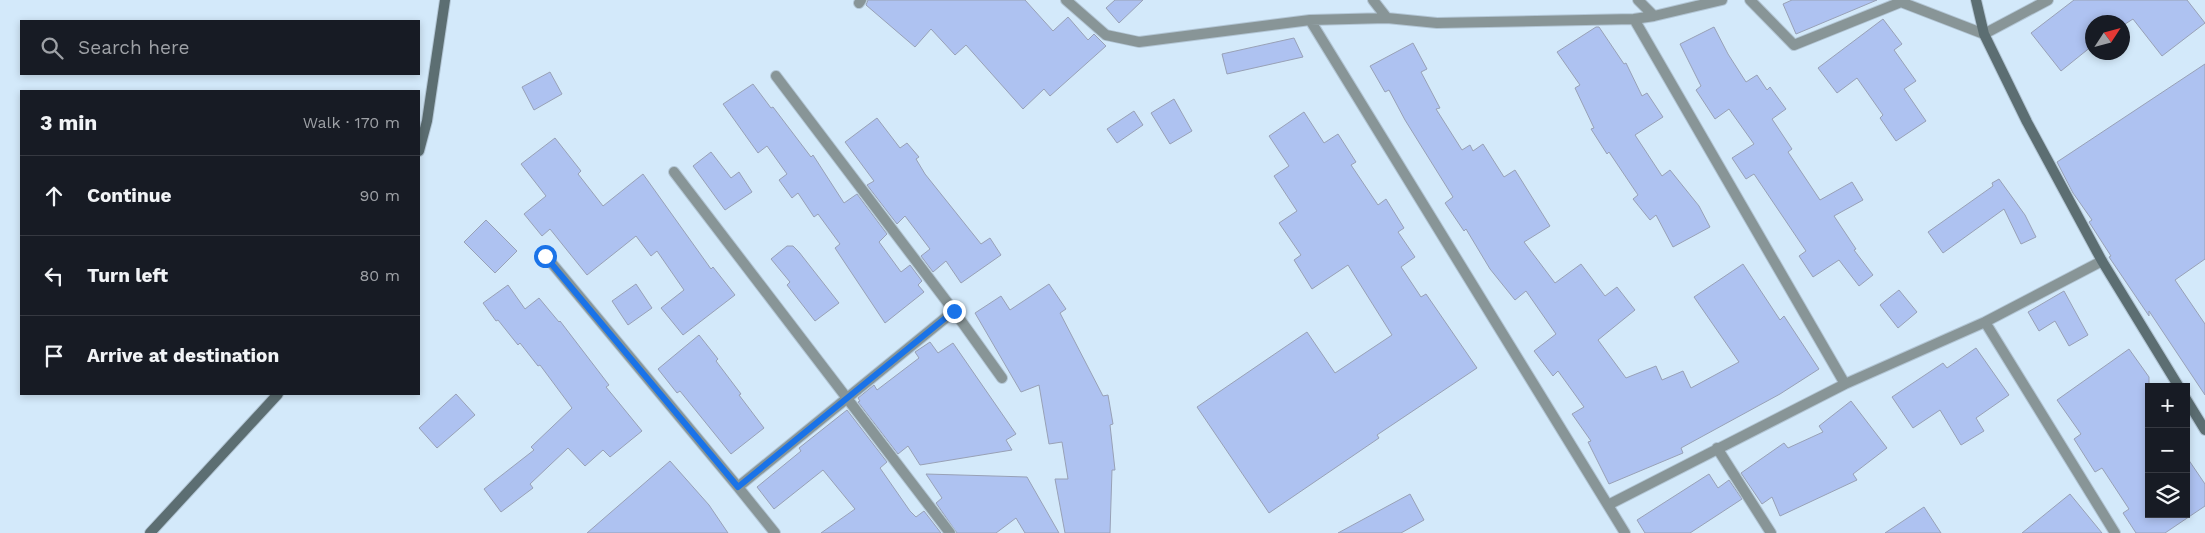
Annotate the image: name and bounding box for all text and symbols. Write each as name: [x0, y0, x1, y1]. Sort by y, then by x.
north arrow: [2085, 15, 2130, 60]
search box: [20, 20, 420, 75]
icon: search: [38, 34, 66, 62]
text: Search here: [78, 36, 189, 59]
text: 3 min: [40, 110, 97, 135]
text: Walk · 170 m: [303, 113, 400, 132]
icon: ahead: [40, 182, 68, 210]
text: Continue: [87, 184, 171, 207]
text: 90 m: [359, 186, 400, 205]
route start: [534, 245, 557, 268]
icon: left: [40, 262, 68, 290]
text: Turn left: [87, 264, 168, 287]
text: 80 m: [359, 266, 400, 285]
route end: [943, 300, 966, 323]
icon: arrive: [40, 342, 68, 370]
text: Arrive at destination: [87, 344, 279, 367]
map controls: [2145, 383, 2190, 518]
button: +: [2145, 383, 2190, 428]
button: −: [2145, 428, 2190, 473]
button: layers: [2145, 473, 2190, 518]

